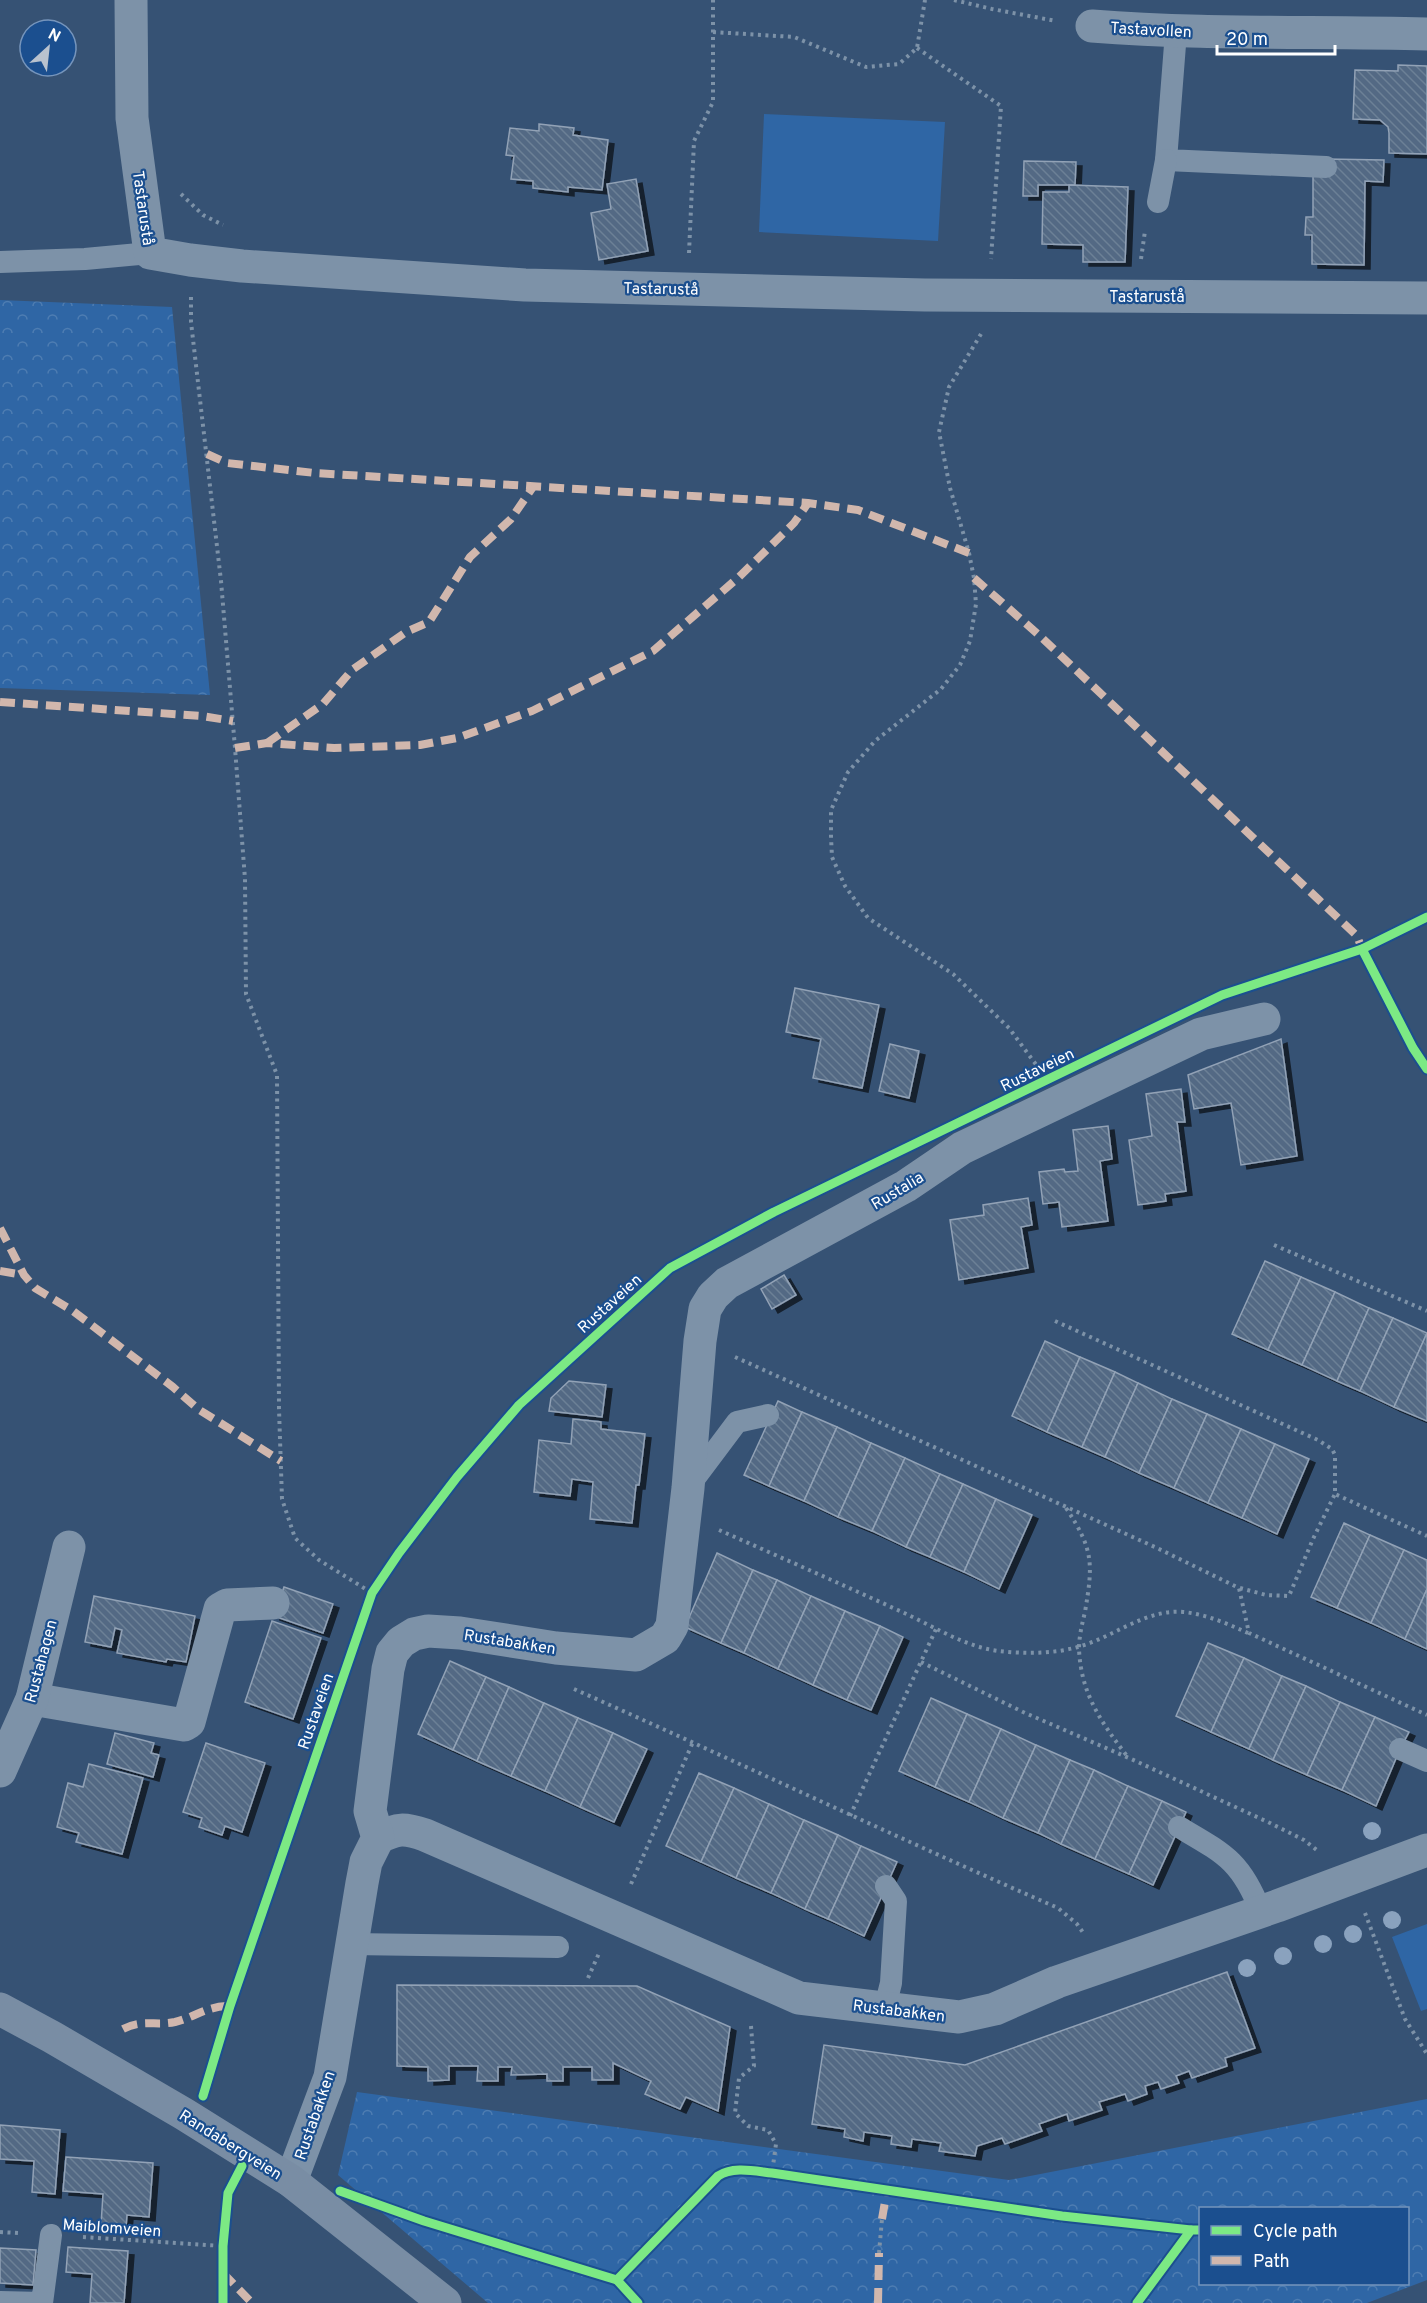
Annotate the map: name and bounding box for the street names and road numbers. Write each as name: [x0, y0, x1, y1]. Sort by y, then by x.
street label: Tastavollen: [1110, 19, 1192, 43]
street label: Tastarustå: [127, 170, 157, 247]
street label: Tastarustå: [623, 279, 699, 301]
street label: Tastarustå: [1109, 288, 1185, 308]
street label: Rustaveien: [998, 1044, 1078, 1097]
street label: Rustalia: [868, 1168, 928, 1215]
street label: Rustaveien: [574, 1270, 647, 1339]
street label: Rustahagen: [21, 1618, 63, 1705]
street label: Rustabakken: [462, 1626, 557, 1660]
street label: Rustaveien: [294, 1671, 339, 1753]
street label: Rustabakken: [851, 1996, 946, 2028]
street label: Rustabakken: [291, 2068, 340, 2163]
street label: Randabergveien: [175, 2106, 285, 2185]
street label: Maiblomveien: [62, 2216, 162, 2242]

